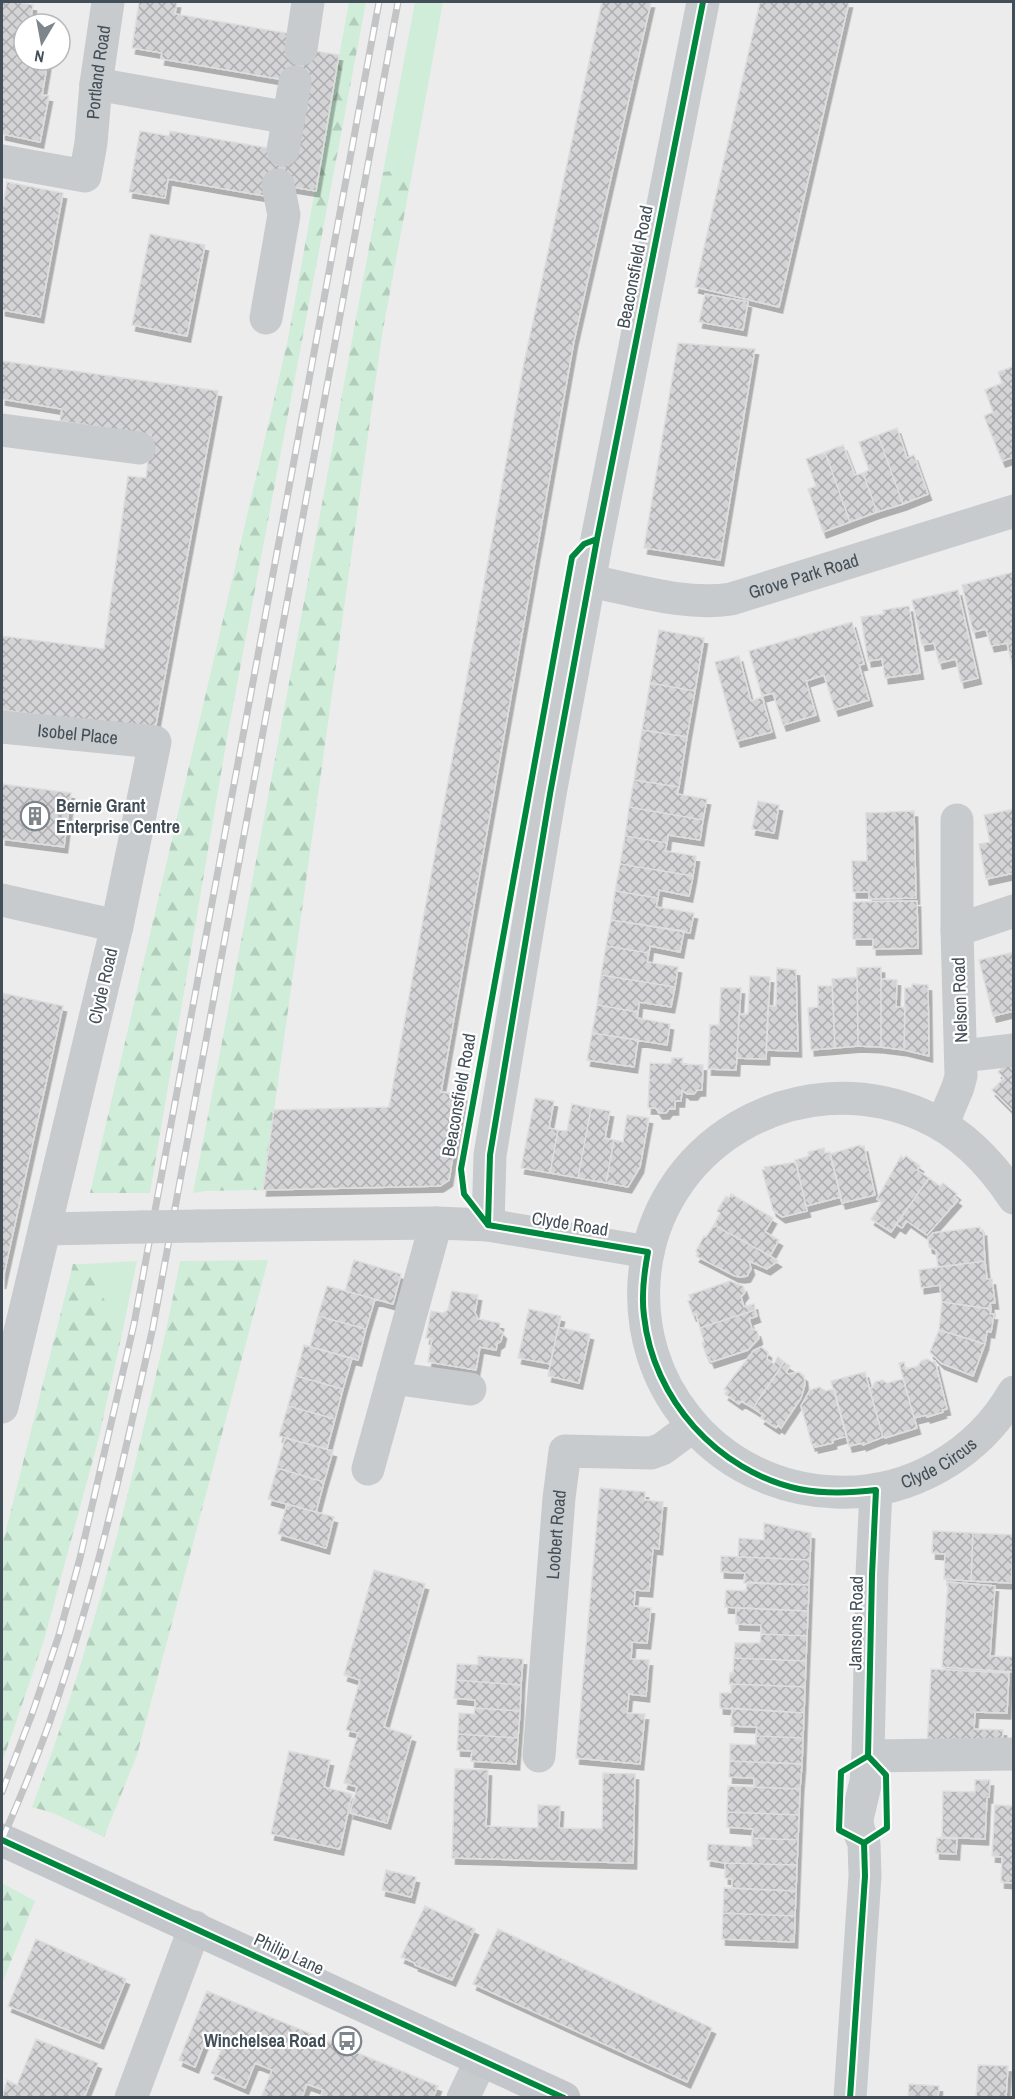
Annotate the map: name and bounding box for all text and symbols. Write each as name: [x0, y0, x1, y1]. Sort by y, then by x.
north arrow: [12, 12, 72, 72]
street label: Portland Road: [80, 24, 116, 120]
text: N: [33, 45, 46, 68]
street label: Beaconsfield Road: [610, 203, 659, 331]
street label: Grove Park Road: [745, 547, 862, 605]
street label: Isobel Place: [36, 718, 119, 750]
place label: Bernie Grant Enterprise Centre: [56, 793, 180, 839]
building icon: Bernie Grant Enterprise Centre: [19, 800, 51, 832]
street label: Clyde Road: [82, 946, 123, 1026]
street label: Nelson Road: [946, 957, 973, 1043]
street label: Beaconsfield Road: [435, 1031, 482, 1159]
street label: Clyde Road: [530, 1205, 610, 1242]
street label: Clyde Circus: [897, 1431, 982, 1495]
street label: Loobert Road: [540, 1488, 572, 1580]
street label: Jansons Road: [842, 1576, 869, 1670]
street label: Philip Lane: [250, 1926, 328, 1981]
bus stop icon: Winchelsea Road: [331, 2025, 363, 2057]
place label: Winchelsea Road: [204, 2028, 326, 2053]

